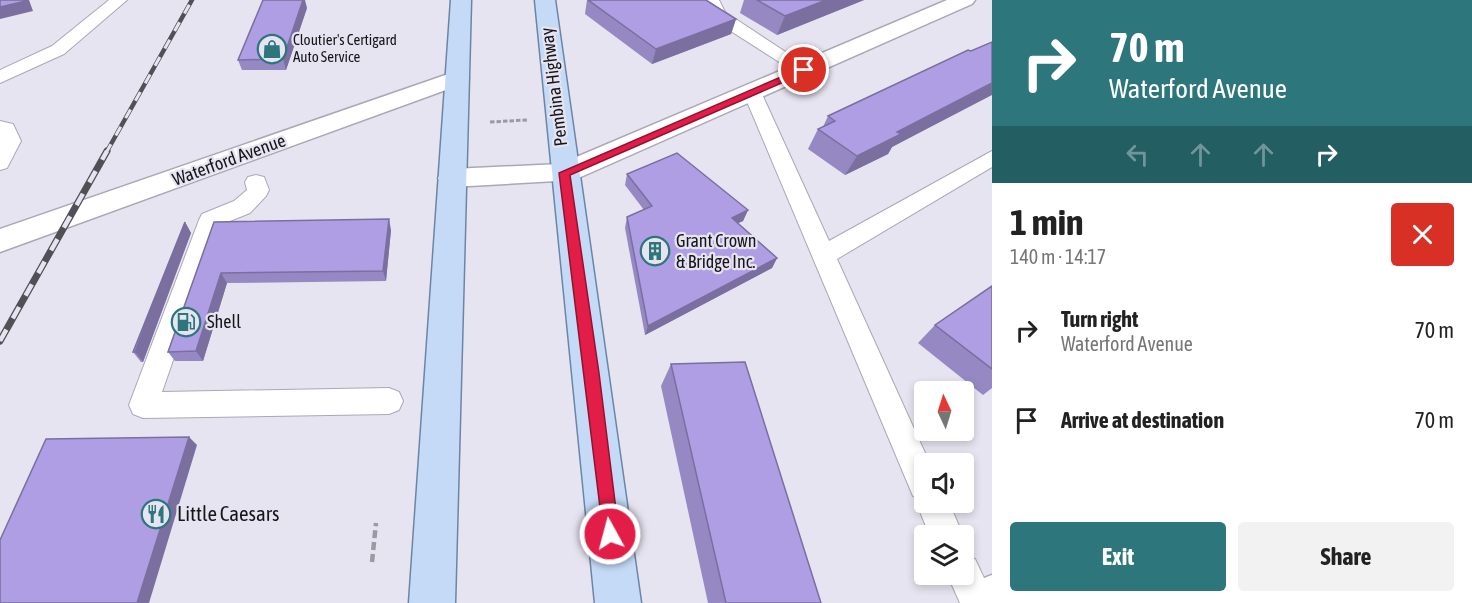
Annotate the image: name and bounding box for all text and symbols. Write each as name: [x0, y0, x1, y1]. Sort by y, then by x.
text: 70 m: [1109, 23, 1184, 71]
icon: right: [1010, 24, 1088, 102]
street label: Pembina Highway: [536, 27, 571, 148]
place label: Cloutier's Certigard Auto Service: [293, 31, 397, 65]
shop icon: Cloutier's Certigard Auto Service: [256, 33, 288, 65]
pin: [778, 44, 829, 95]
icon: arrive: [787, 53, 820, 86]
text: Waterford Avenue: [1109, 73, 1287, 104]
street label: Waterford Avenue: [169, 129, 288, 190]
icon: left: [1121, 138, 1154, 171]
icon: ahead: [1184, 138, 1217, 171]
icon: ahead: [1247, 138, 1280, 171]
icon: right: [1310, 138, 1343, 171]
text: 1 min: [1010, 201, 1084, 243]
button: close: [1391, 203, 1454, 266]
place label: Grant Crown & Bridge Inc.: [676, 230, 756, 272]
building icon: Grant Crown & Bridge Inc.: [639, 235, 671, 267]
text: 140 m · 14:17: [1010, 245, 1106, 268]
fuel station icon: Shell: [170, 306, 202, 338]
text: Turn right: [1061, 306, 1138, 332]
place label: Shell: [207, 311, 241, 332]
icon: right: [1010, 314, 1043, 347]
text: 70 m: [1414, 317, 1454, 343]
text: Waterford Avenue: [1061, 332, 1193, 355]
north arrow: [914, 381, 974, 441]
map controls: [914, 381, 974, 585]
icon: arrive: [1010, 404, 1043, 437]
text: Arrive at destination: [1061, 407, 1224, 433]
text: 70 m: [1414, 407, 1454, 433]
button: sound: [914, 453, 974, 513]
restaurant icon: Little Caesars: [140, 498, 172, 530]
place label: Little Caesars: [177, 501, 279, 525]
position arrow: [578, 502, 642, 566]
button: Exit: [1010, 522, 1226, 591]
button: Share: [1238, 522, 1454, 591]
button: layers: [914, 525, 974, 585]

